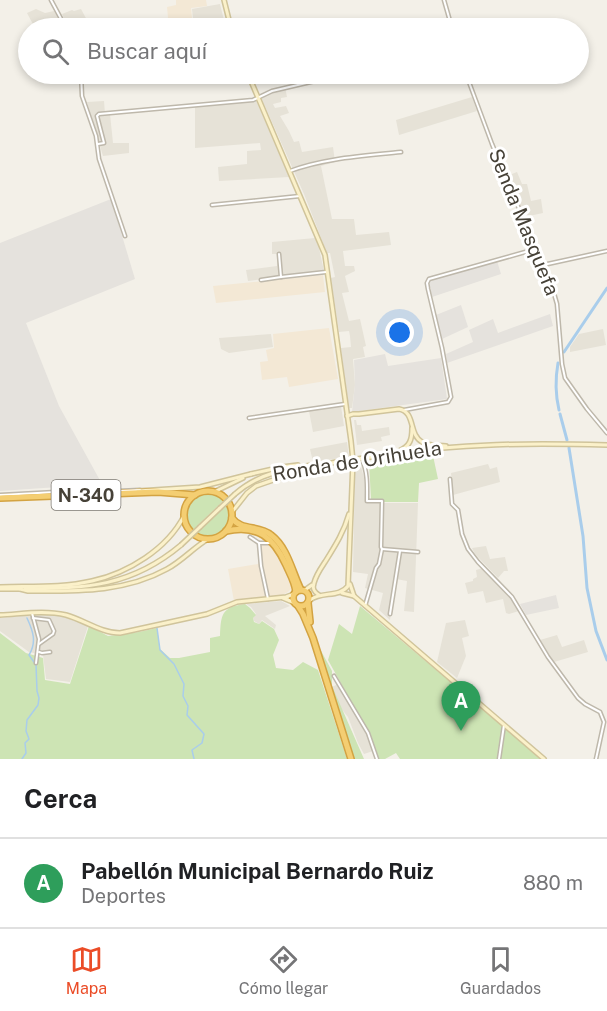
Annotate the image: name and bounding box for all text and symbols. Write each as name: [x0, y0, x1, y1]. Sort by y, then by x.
search box: [18, 18, 589, 84]
icon: search: [39, 35, 72, 68]
text: Buscar aquí: [87, 38, 207, 64]
street label: Senda Masquefa: [484, 145, 564, 299]
your location: [385, 318, 414, 347]
street label: Ronda de Orihuela: [271, 436, 443, 486]
road number: N-340: [52, 480, 121, 510]
pin: A: [442, 682, 480, 731]
text: Cerca: [24, 783, 97, 814]
text: Pabellón Municipal Bernardo Ruiz: [81, 858, 433, 884]
text: A: [36, 871, 51, 895]
text: 880 m: [523, 871, 583, 895]
text: Deportes: [81, 884, 166, 908]
tab: Mapa: [66, 943, 107, 998]
tab: Cómo llegar: [239, 943, 328, 998]
tab: Guardados: [460, 943, 541, 998]

